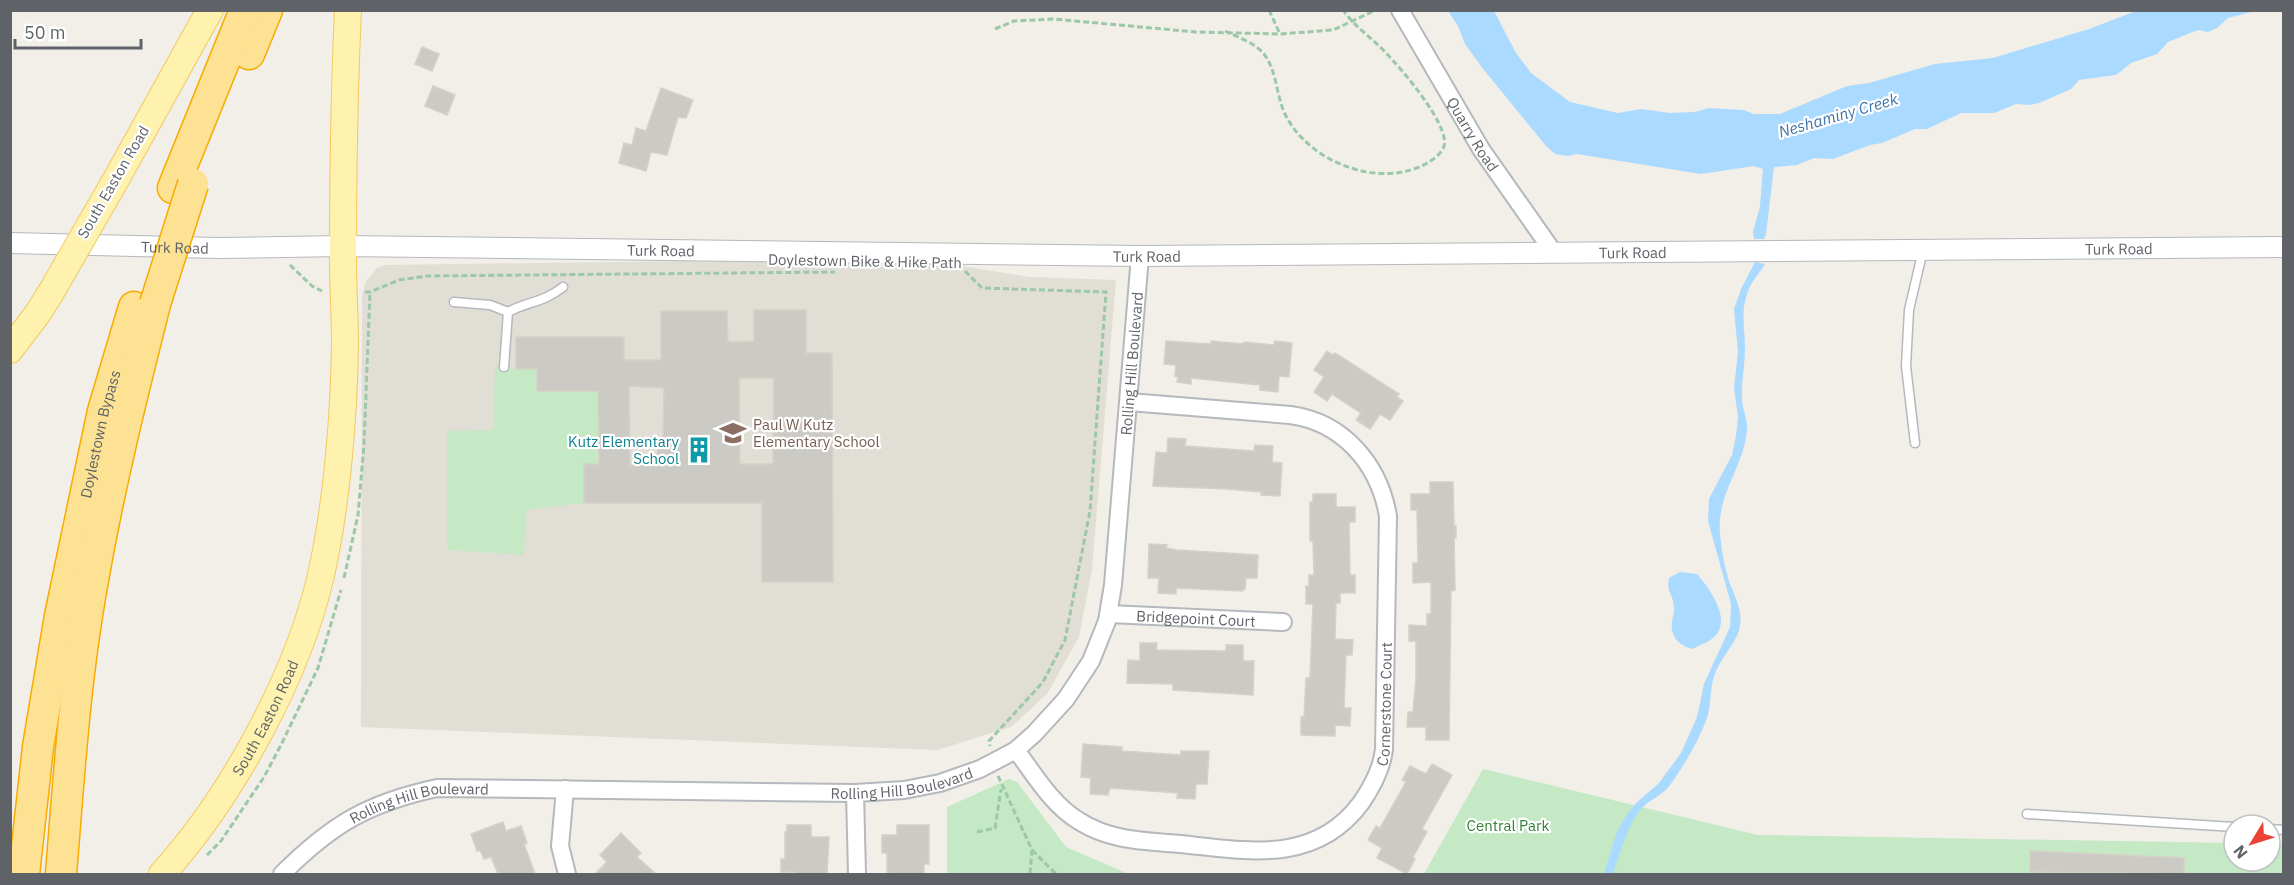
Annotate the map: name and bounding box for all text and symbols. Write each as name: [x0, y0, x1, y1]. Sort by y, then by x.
scale bar: [15, 12, 141, 50]
text: 50 m: [24, 21, 66, 44]
water label: Neshaminy Creek: [1776, 88, 1901, 142]
street label: Quarry Road: [1443, 93, 1503, 175]
street label: South Easton Road: [73, 122, 153, 242]
street label: Turk Road: [141, 237, 209, 257]
street label: Turk Road: [2085, 239, 2153, 258]
street label: Turk Road: [627, 240, 695, 260]
street label: Turk Road: [1599, 242, 1667, 262]
street label: Turk Road: [1113, 246, 1181, 266]
street label: Doylestown Bike & Hike Path: [768, 250, 962, 272]
street label: Rolling Hill Boulevard: [1116, 291, 1147, 436]
street label: Doylestown Bypass: [76, 368, 124, 500]
place label: Paul W Kutz Elementary School: [753, 415, 880, 451]
school or university icon: Paul W Kutz Elementary School: [718, 418, 748, 448]
place label: Kutz Elementary School: [568, 432, 680, 468]
building icon: Kutz Elementary School: [684, 435, 714, 465]
street label: Bridgepoint Court: [1136, 606, 1256, 630]
street label: Cornerstone Court: [1371, 642, 1395, 768]
street label: South Easton Road: [228, 657, 302, 779]
street label: Rolling Hill Boulevard: [830, 763, 975, 803]
street label: Rolling Hill Boulevard: [346, 778, 489, 827]
north arrow: [2222, 813, 2282, 873]
park label: Central Park: [1467, 816, 1549, 835]
text: N: [2229, 842, 2252, 863]

